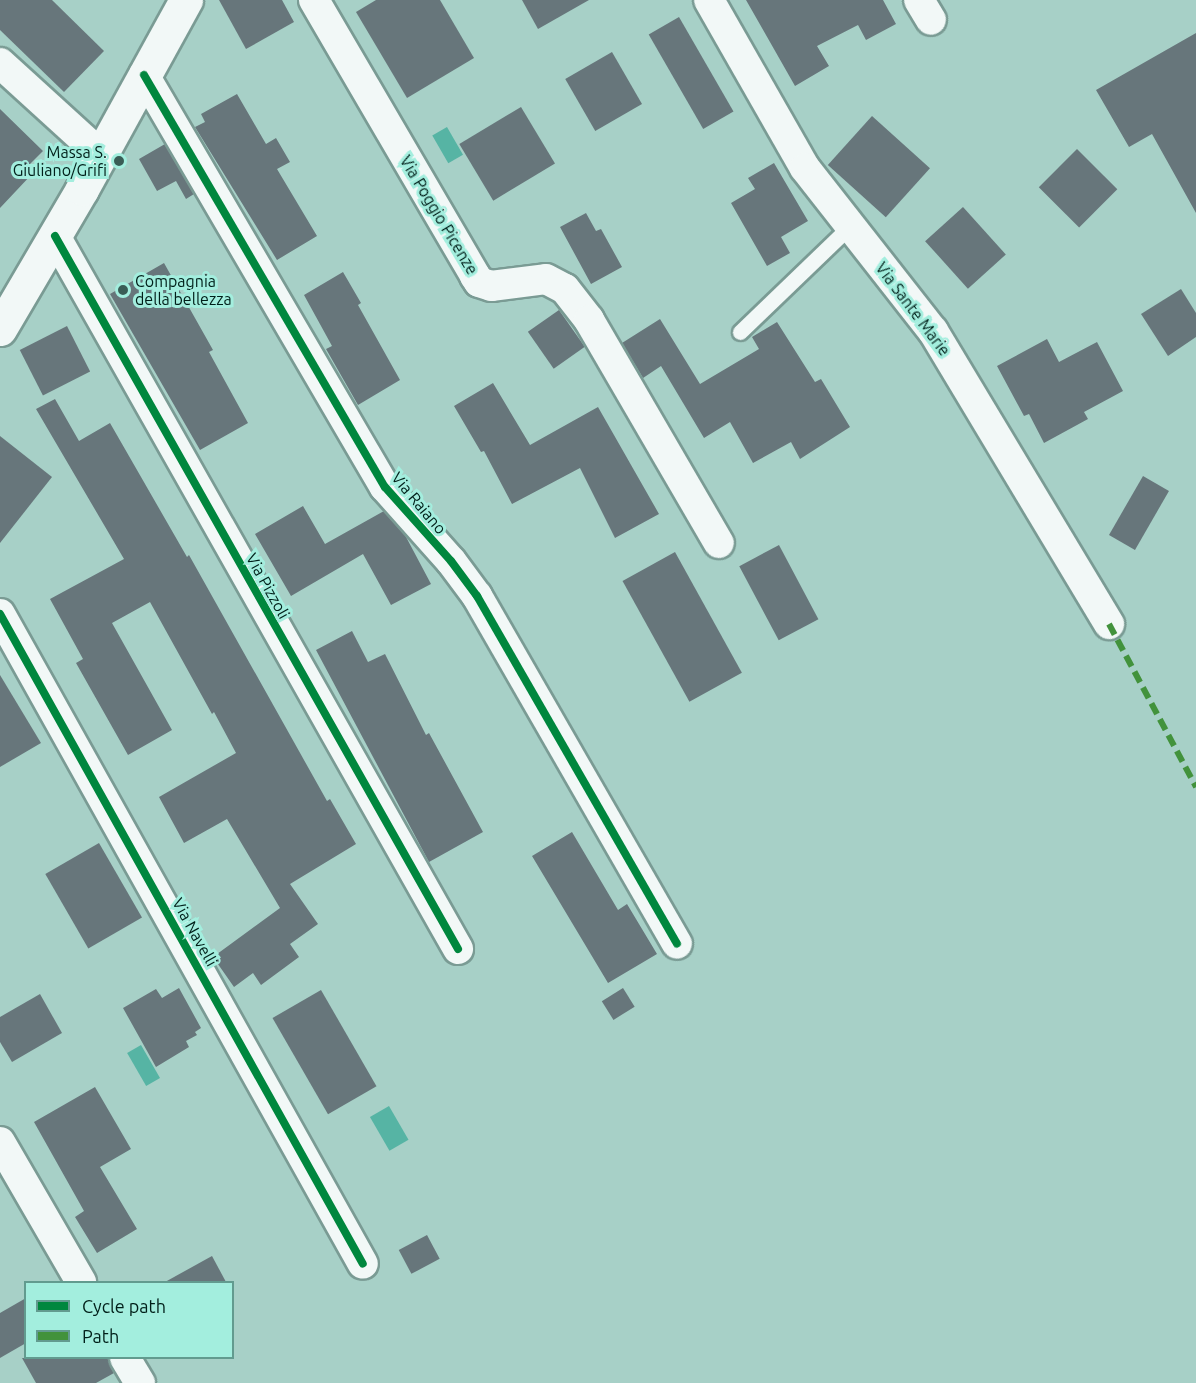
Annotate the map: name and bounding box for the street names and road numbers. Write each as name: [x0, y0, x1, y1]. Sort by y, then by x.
street label: Via Poggio Picenze: [396, 152, 482, 278]
street label: Via Sante Marie: [872, 259, 954, 359]
street label: Via Raiano: [387, 468, 451, 538]
street label: Via Pizzoli: [242, 550, 294, 622]
street label: Via Navelli: [168, 895, 222, 969]

